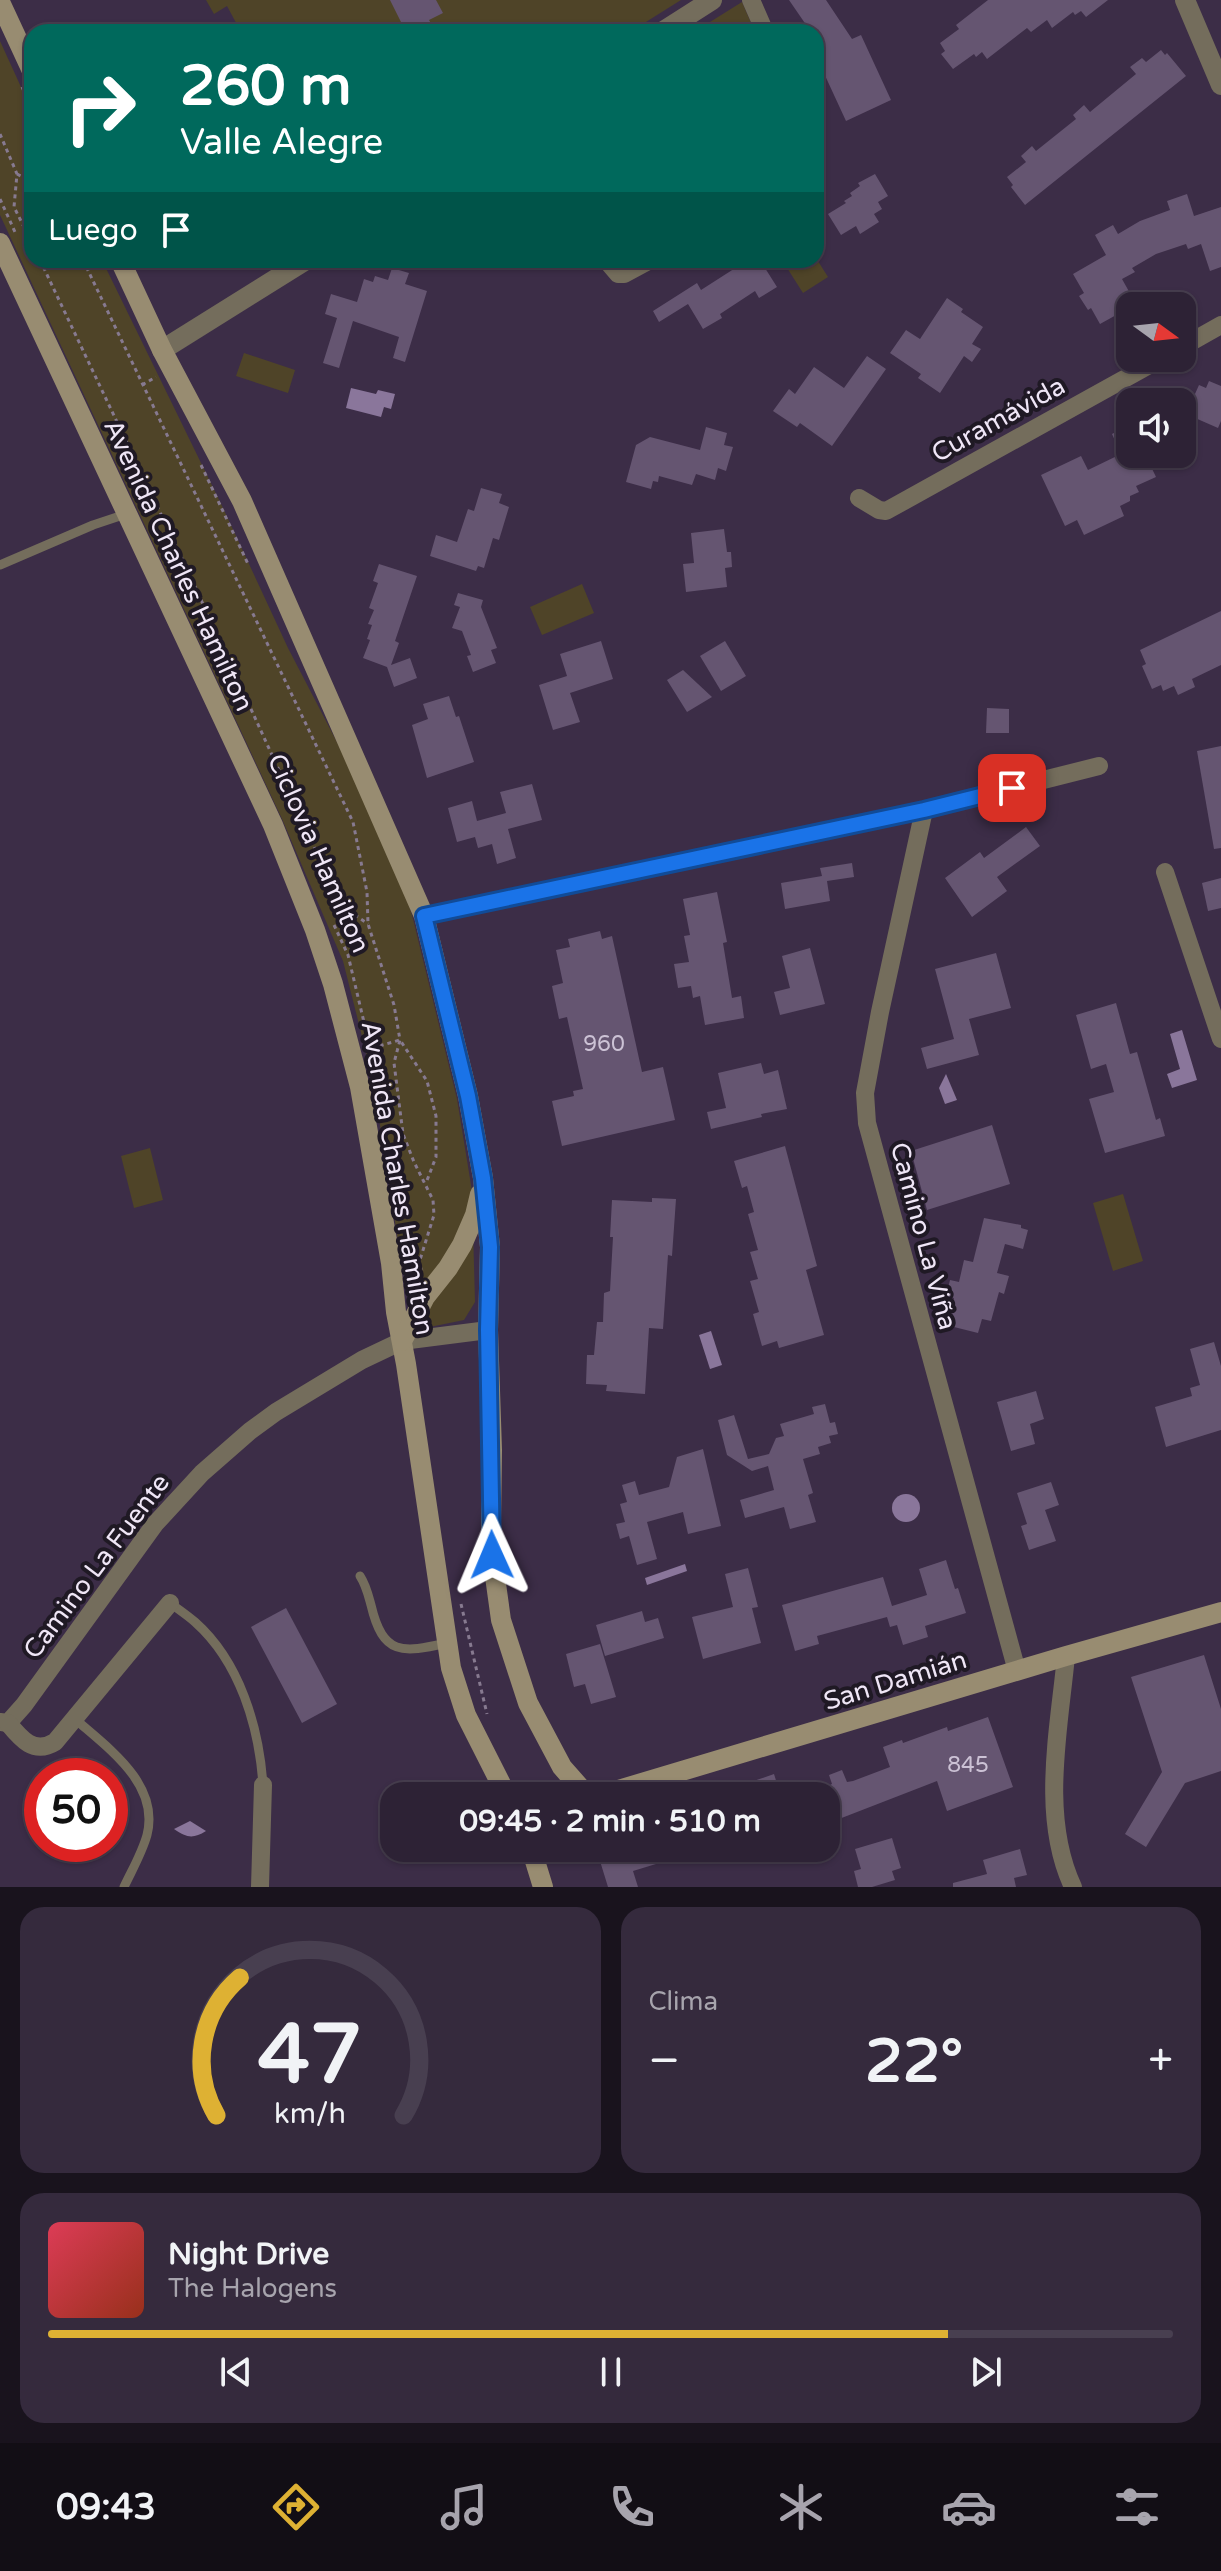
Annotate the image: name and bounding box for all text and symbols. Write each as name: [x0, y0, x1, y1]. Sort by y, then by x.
text: 260 m: [180, 53, 351, 120]
icon: right: [48, 56, 152, 160]
text: Valle Alegre: [180, 121, 383, 164]
icon: arrive: [154, 208, 198, 252]
text: Luego: [48, 212, 138, 249]
north arrow: [1116, 292, 1196, 372]
map controls: [1116, 292, 1196, 468]
street label: Curamávida: [926, 370, 1070, 469]
button: sound: [1116, 388, 1196, 468]
street label: Avenida Charles Hamilton: [97, 414, 260, 716]
street label: Ciclovia Hamilton: [261, 749, 376, 958]
pin: [978, 754, 1046, 822]
icon: arrive: [990, 766, 1034, 810]
street label: Avenida Charles Hamilton: [355, 1019, 440, 1337]
house number: 960: [583, 1031, 625, 1057]
street label: Camino La Viña: [884, 1139, 963, 1333]
street label: Camino La Fuente: [17, 1468, 176, 1665]
position arrow: [450, 1513, 534, 1597]
street label: San Damián: [820, 1644, 970, 1717]
house number: 845: [947, 1752, 989, 1778]
speed limit sign: 50: [24, 1758, 128, 1862]
text: 09:45 · 2 min · 510 m: [459, 1803, 761, 1840]
text: Clima: [649, 1986, 718, 2017]
text: 47: [258, 2006, 362, 2106]
text: 22°: [865, 2026, 963, 2098]
text: −: [649, 2035, 680, 2088]
text: +: [1148, 2035, 1173, 2088]
text: km/h: [274, 2097, 346, 2131]
text: Night Drive: [168, 2236, 329, 2273]
text: The Halogens: [168, 2273, 337, 2304]
icon: previous: [214, 2350, 258, 2394]
icon: pause: [589, 2350, 633, 2394]
icon: next: [964, 2350, 1008, 2394]
icon: directions: [268, 2479, 324, 2535]
icon: music: [436, 2479, 492, 2535]
icon: phone: [604, 2479, 660, 2535]
icon: climate: [773, 2479, 829, 2535]
icon: car: [941, 2479, 997, 2535]
icon: filters: [1109, 2479, 1165, 2535]
text: 09:43: [56, 2486, 156, 2529]

